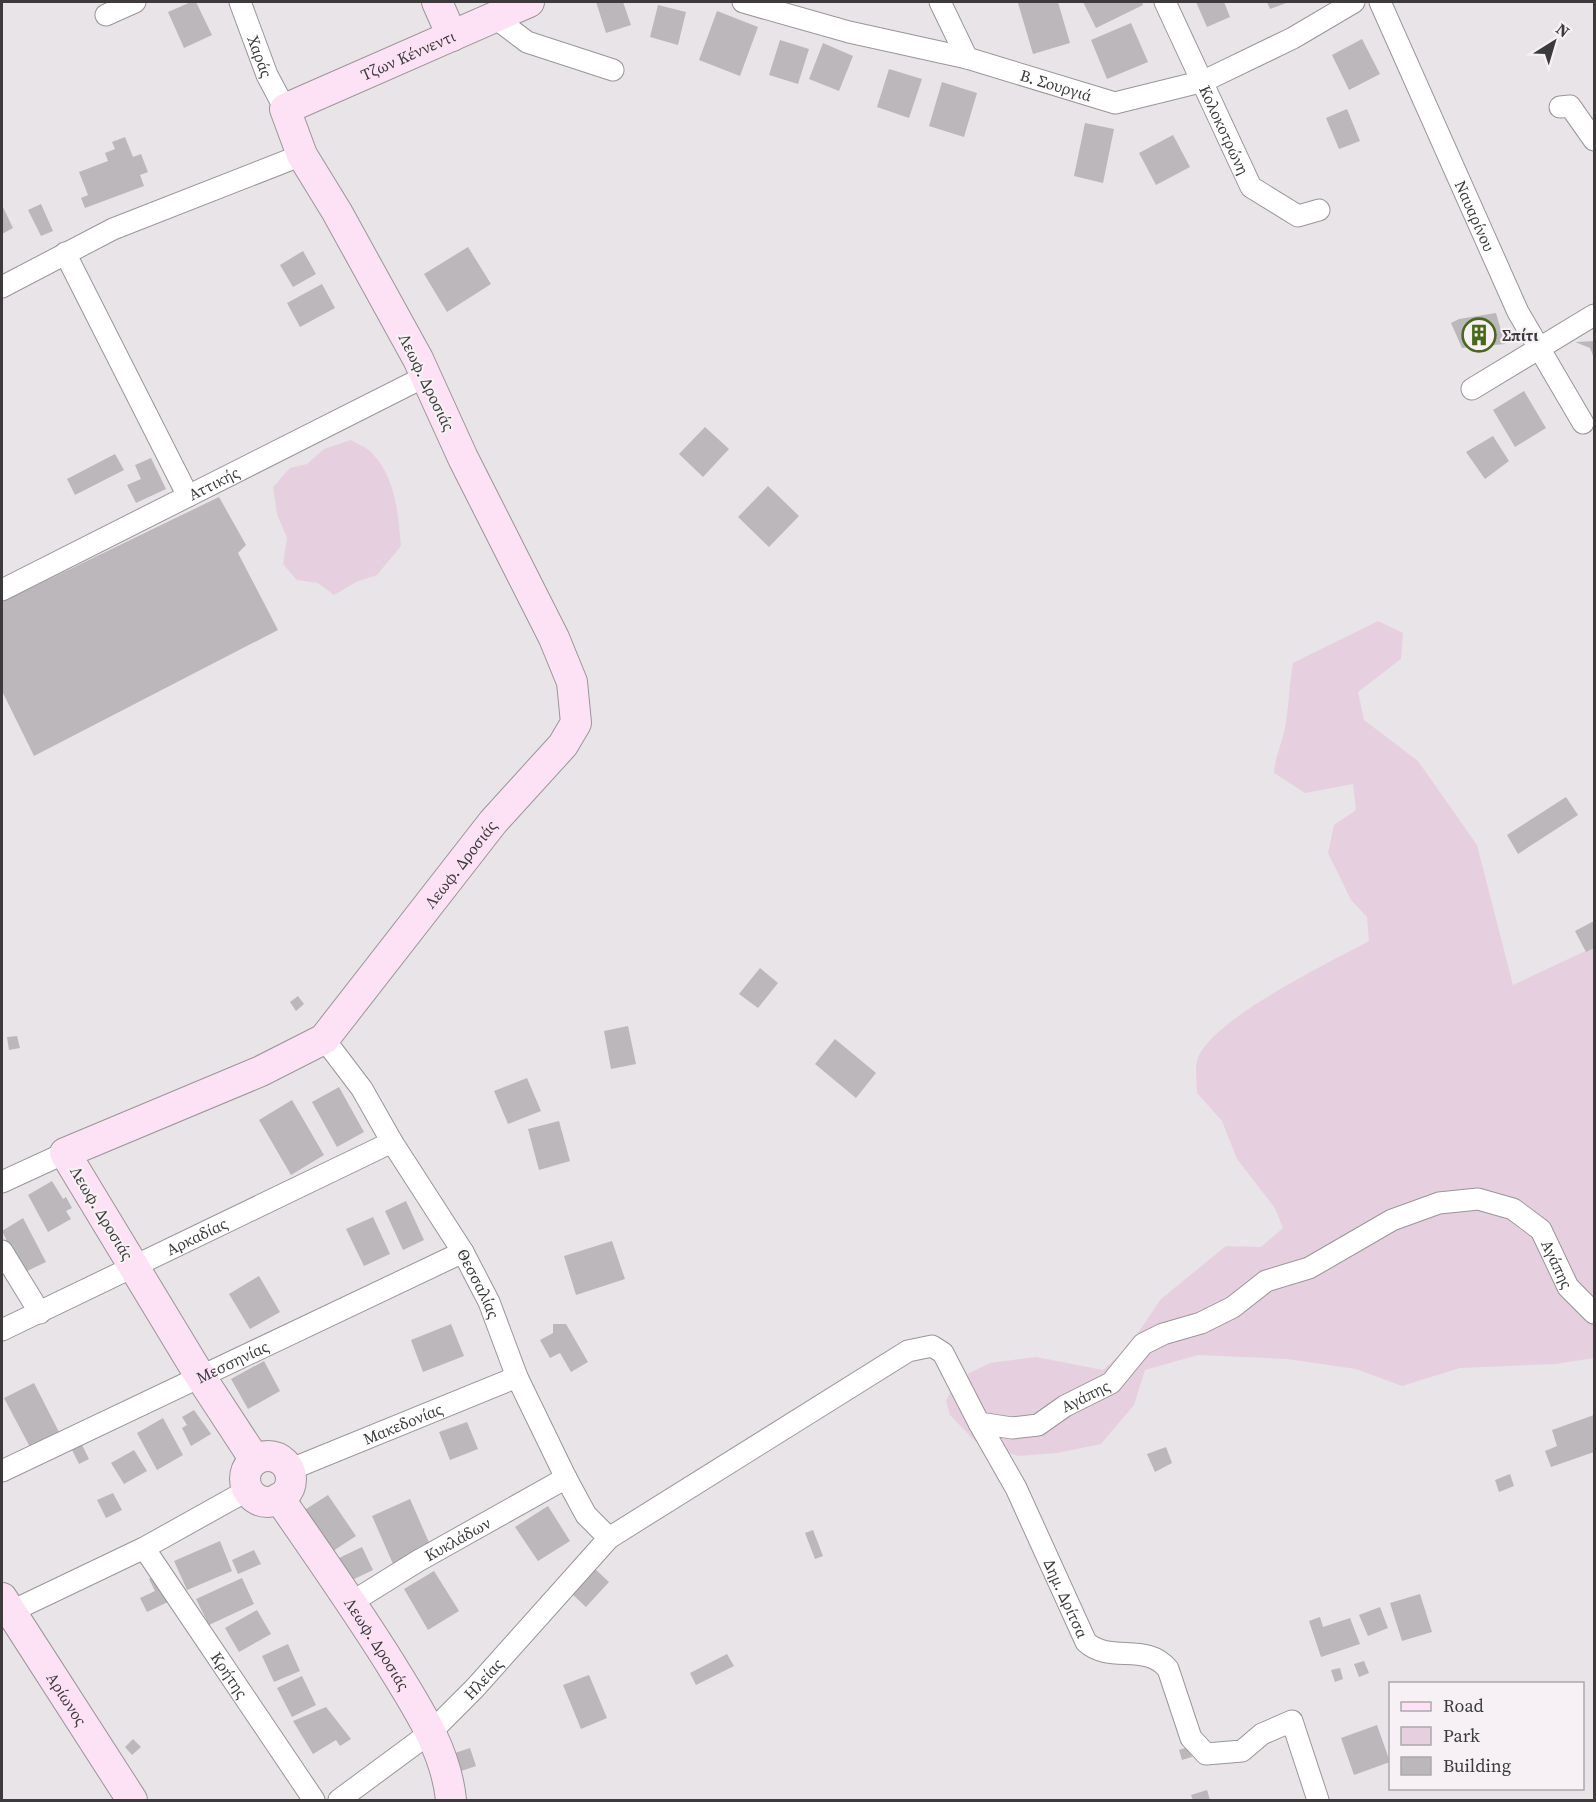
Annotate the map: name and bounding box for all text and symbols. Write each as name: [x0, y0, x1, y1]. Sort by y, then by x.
north arrow: [1524, 12, 1584, 72]
text: N: [1552, 18, 1575, 43]
street label: Τζων Κέννεντι: [357, 25, 459, 85]
street label: Χαράς: [242, 32, 278, 81]
street label: Β. Σουργιά: [1018, 64, 1094, 106]
street label: Κολοκοτρώνη: [1194, 82, 1255, 178]
street label: Ναυαρίνου: [1450, 177, 1501, 255]
building icon: Σπίτι: [1461, 317, 1497, 353]
place label: Σπίτι: [1502, 324, 1539, 346]
street label: Λεωφ. Δροσιάς: [394, 329, 460, 435]
street label: Αττικής: [184, 461, 243, 505]
street label: Λεωφ. Δροσιάς: [419, 815, 502, 913]
street label: Λεωφ. Δροσιάς: [65, 1162, 139, 1264]
street label: Αρκαδίας: [162, 1212, 231, 1260]
street label: Αγάπης: [1536, 1236, 1578, 1292]
street label: Θεσσαλίας: [452, 1245, 505, 1322]
street label: Μεσσηνίας: [192, 1335, 272, 1388]
street label: Αγάπης: [1057, 1374, 1114, 1417]
street label: Μακεδονίας: [360, 1397, 446, 1450]
street label: Κυκλάδων: [421, 1511, 495, 1566]
street label: Δημ. Δρίτσα: [1039, 1555, 1094, 1642]
street label: Λεωφ. Δροσιάς: [339, 1593, 415, 1695]
street label: Κρήτης: [206, 1647, 253, 1702]
street label: Ηλείας: [459, 1653, 508, 1704]
street label: Αρίωνος: [42, 1668, 92, 1730]
legend: [1389, 1682, 1584, 1790]
text: Road: [1443, 1693, 1484, 1718]
text: Park: [1443, 1723, 1480, 1748]
text: Building: [1443, 1753, 1511, 1778]

